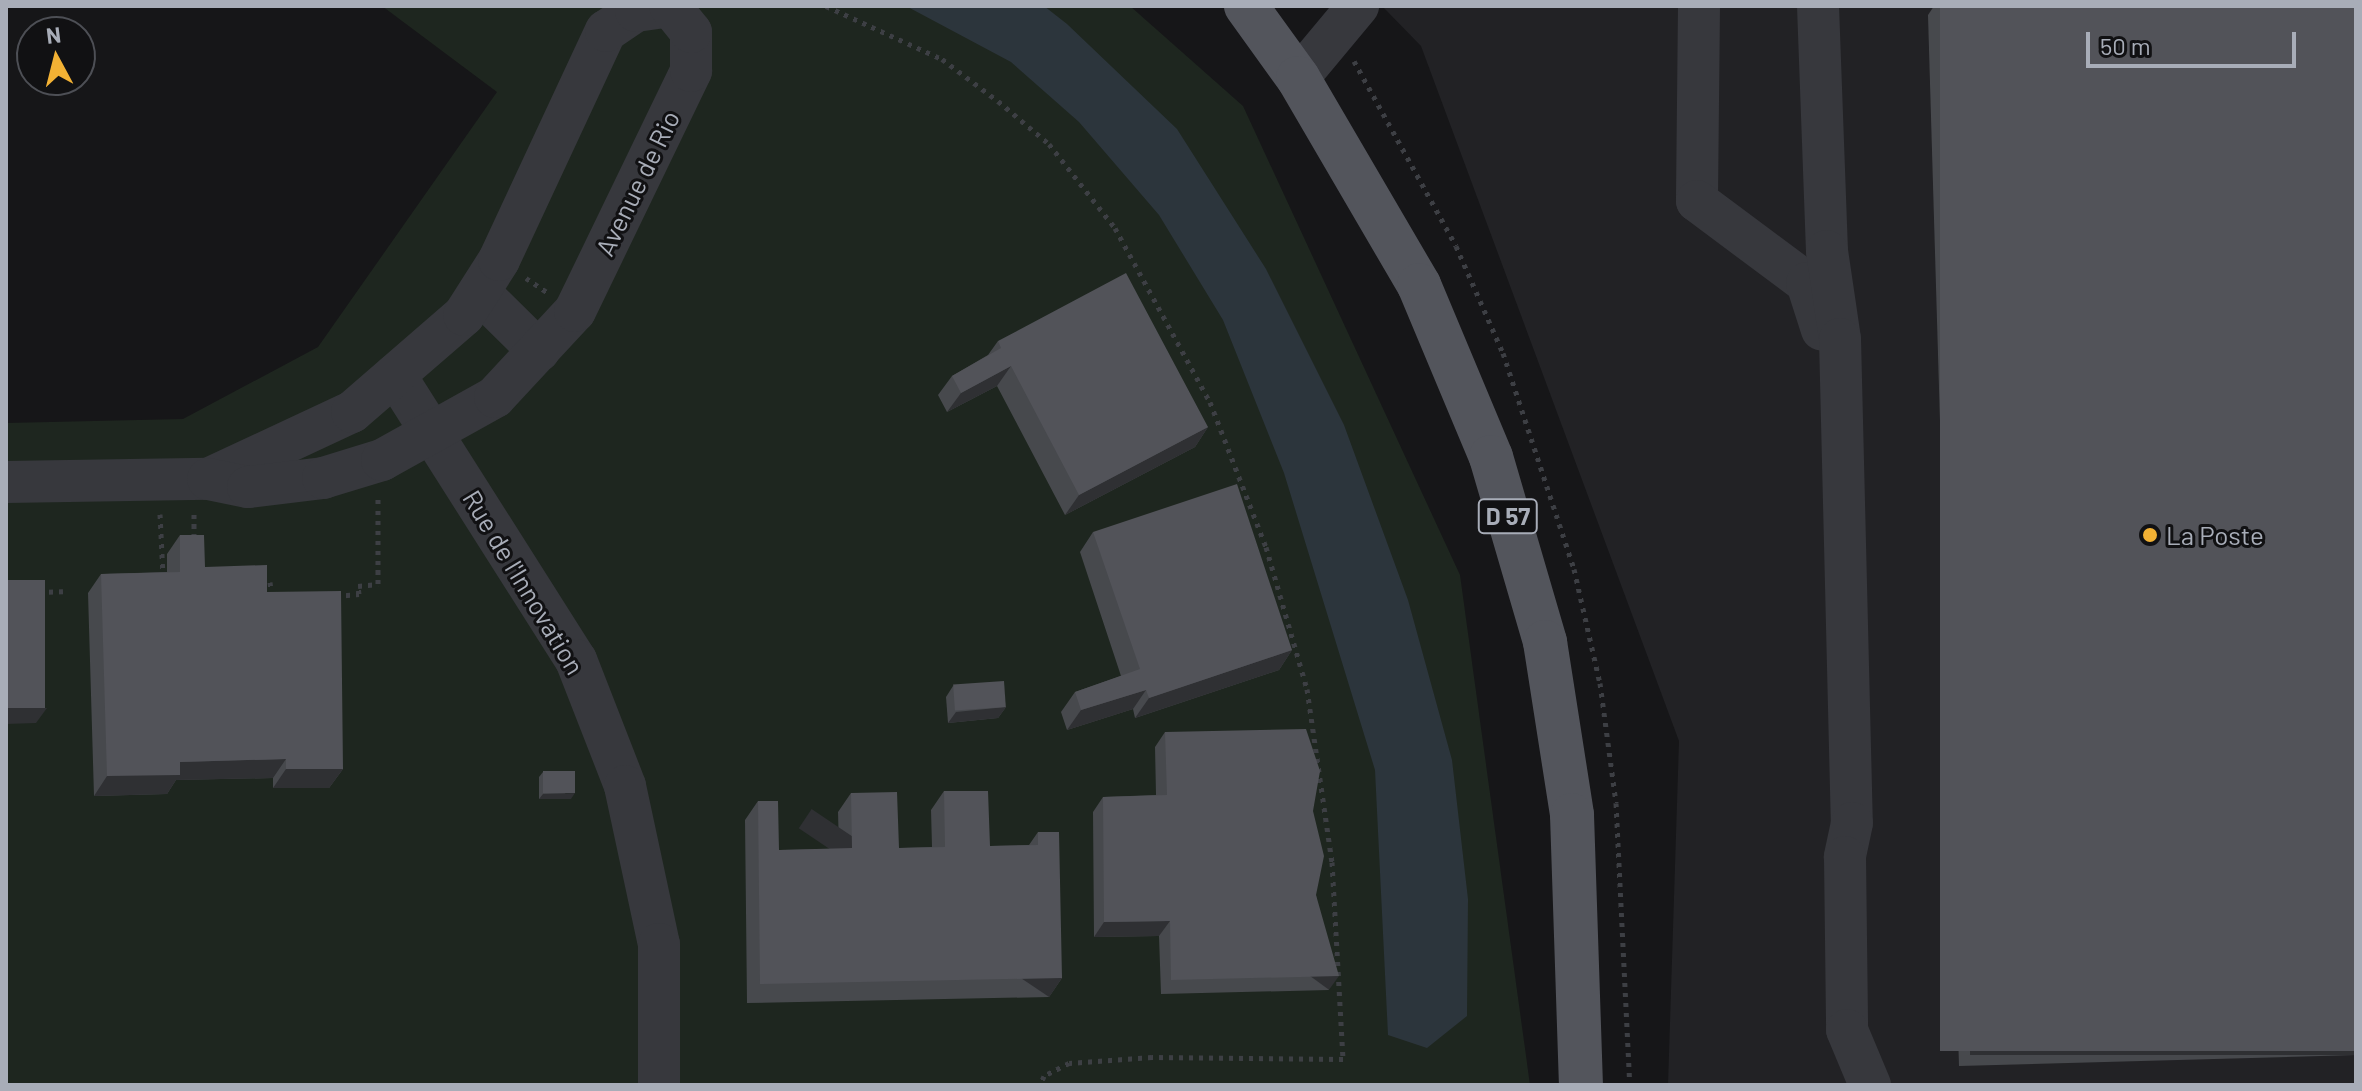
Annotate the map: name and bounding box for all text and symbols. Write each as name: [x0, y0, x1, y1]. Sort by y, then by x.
north arrow: [16, 16, 96, 96]
scale bar: [2090, 16, 2300, 66]
text: N: [44, 20, 62, 48]
text: 50 m: [2100, 31, 2151, 60]
street label: Avenue de Rio: [588, 105, 686, 261]
street label: Rue de l'Innovation: [457, 484, 591, 680]
road number: D 57: [1476, 496, 1540, 536]
place label: La Poste: [2166, 519, 2264, 551]
marker: La Poste: [2141, 526, 2159, 544]

